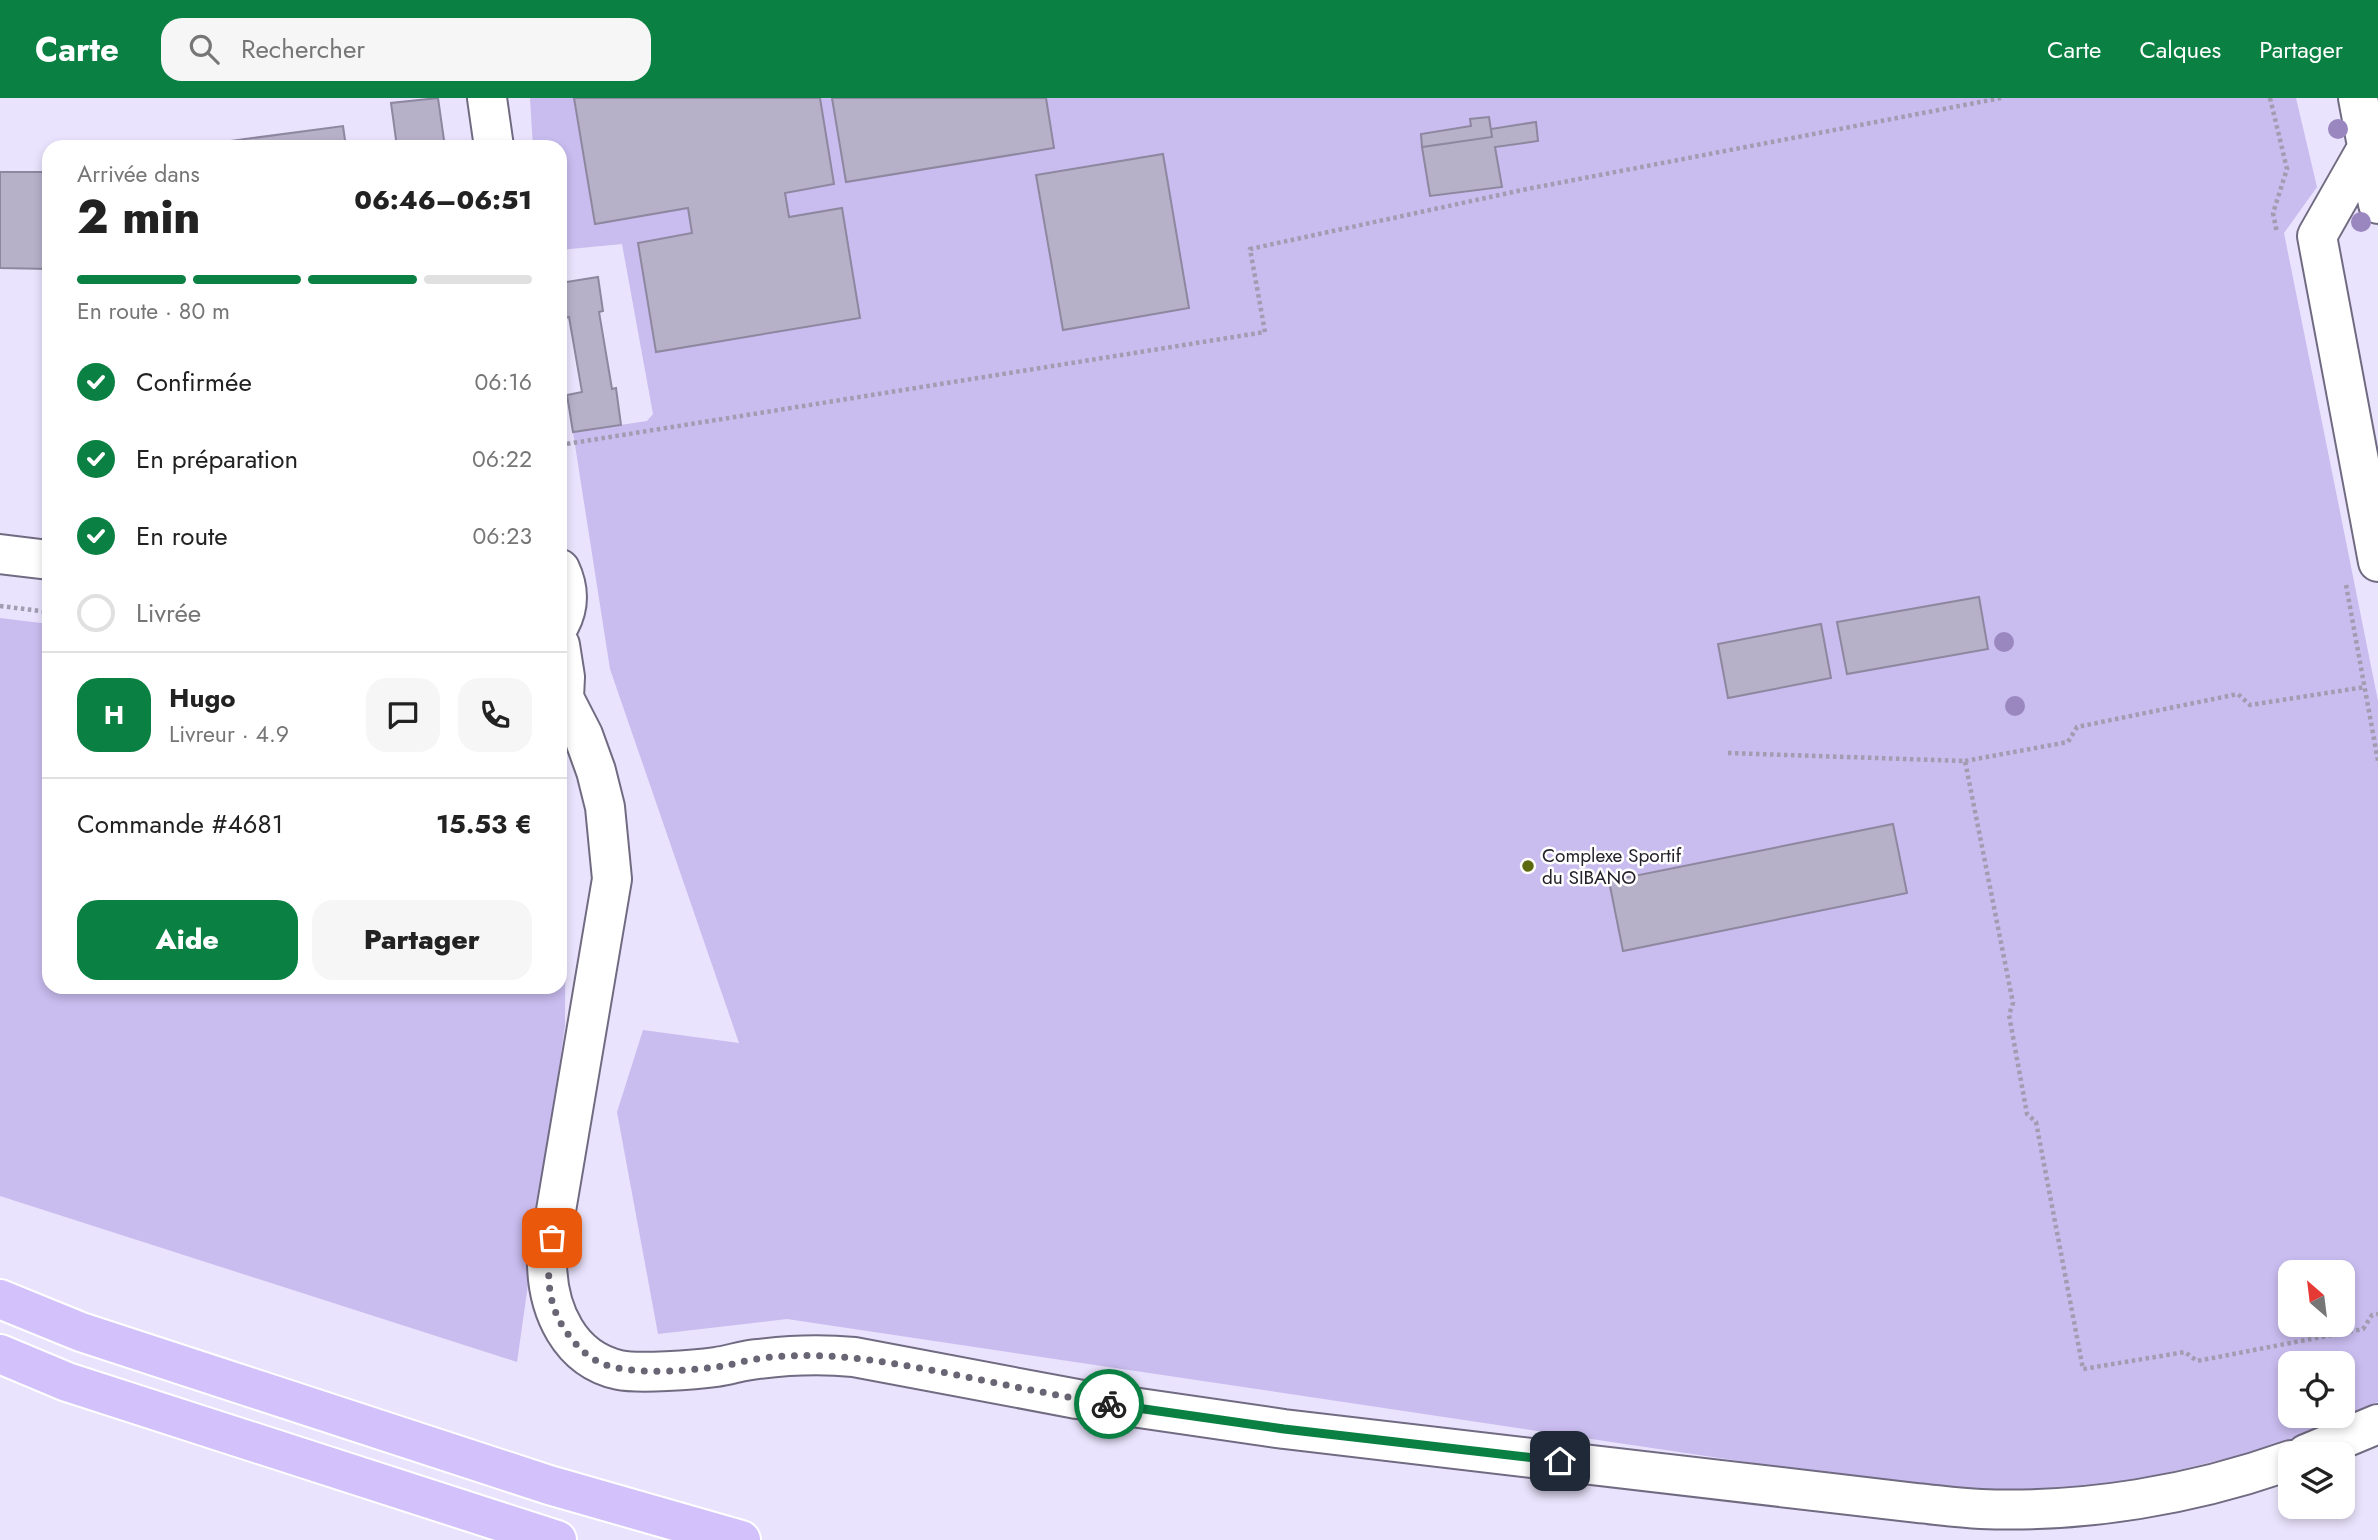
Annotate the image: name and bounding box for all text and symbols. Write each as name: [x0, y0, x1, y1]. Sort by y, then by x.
search box: [161, 18, 651, 81]
text: Carte: [35, 26, 119, 73]
icon: search: [185, 30, 223, 68]
text: Rechercher: [241, 30, 365, 68]
text: Carte: [2047, 32, 2101, 67]
text: Calques: [2139, 32, 2221, 67]
text: Partager: [2259, 32, 2343, 67]
text: Arrivée dans: [77, 157, 200, 191]
text: 06:46–06:51: [354, 181, 532, 219]
text: 2 min: [77, 184, 201, 250]
text: En route · 80 m: [77, 294, 230, 328]
icon: check: [77, 363, 115, 401]
text: Confirmée: [136, 363, 252, 401]
text: 06:16: [474, 365, 532, 399]
icon: check: [77, 440, 115, 478]
text: En préparation: [136, 440, 298, 478]
text: 06:22: [472, 442, 532, 476]
icon: check: [77, 517, 115, 555]
text: En route: [136, 517, 228, 555]
text: 06:23: [472, 519, 532, 553]
text: Livrée: [136, 594, 201, 632]
button: chat: [366, 678, 440, 752]
button: phone: [458, 678, 532, 752]
text: Hugo: [169, 679, 236, 717]
text: H: [104, 696, 124, 734]
text: Livreur · 4.9: [169, 717, 289, 751]
text: Commande #4681: [77, 805, 284, 843]
text: 15.53 €: [436, 805, 532, 843]
place label: Complexe Sportif du SIBANO: [1542, 842, 1682, 891]
marker: Complexe Sportif du SIBANO: [1520, 858, 1536, 874]
button: Aide: [77, 900, 298, 980]
button: Partager: [312, 900, 532, 980]
pin: [522, 1208, 582, 1268]
icon: bag: [533, 1219, 571, 1257]
north arrow: [2278, 1260, 2356, 1337]
map controls: [2278, 1260, 2355, 1519]
button: locate: [2278, 1351, 2355, 1428]
courier: [1074, 1369, 1144, 1439]
icon: bike: [1090, 1385, 1128, 1423]
pin: [1530, 1431, 1590, 1491]
icon: home: [1541, 1442, 1579, 1480]
button: layers: [2278, 1442, 2355, 1519]

